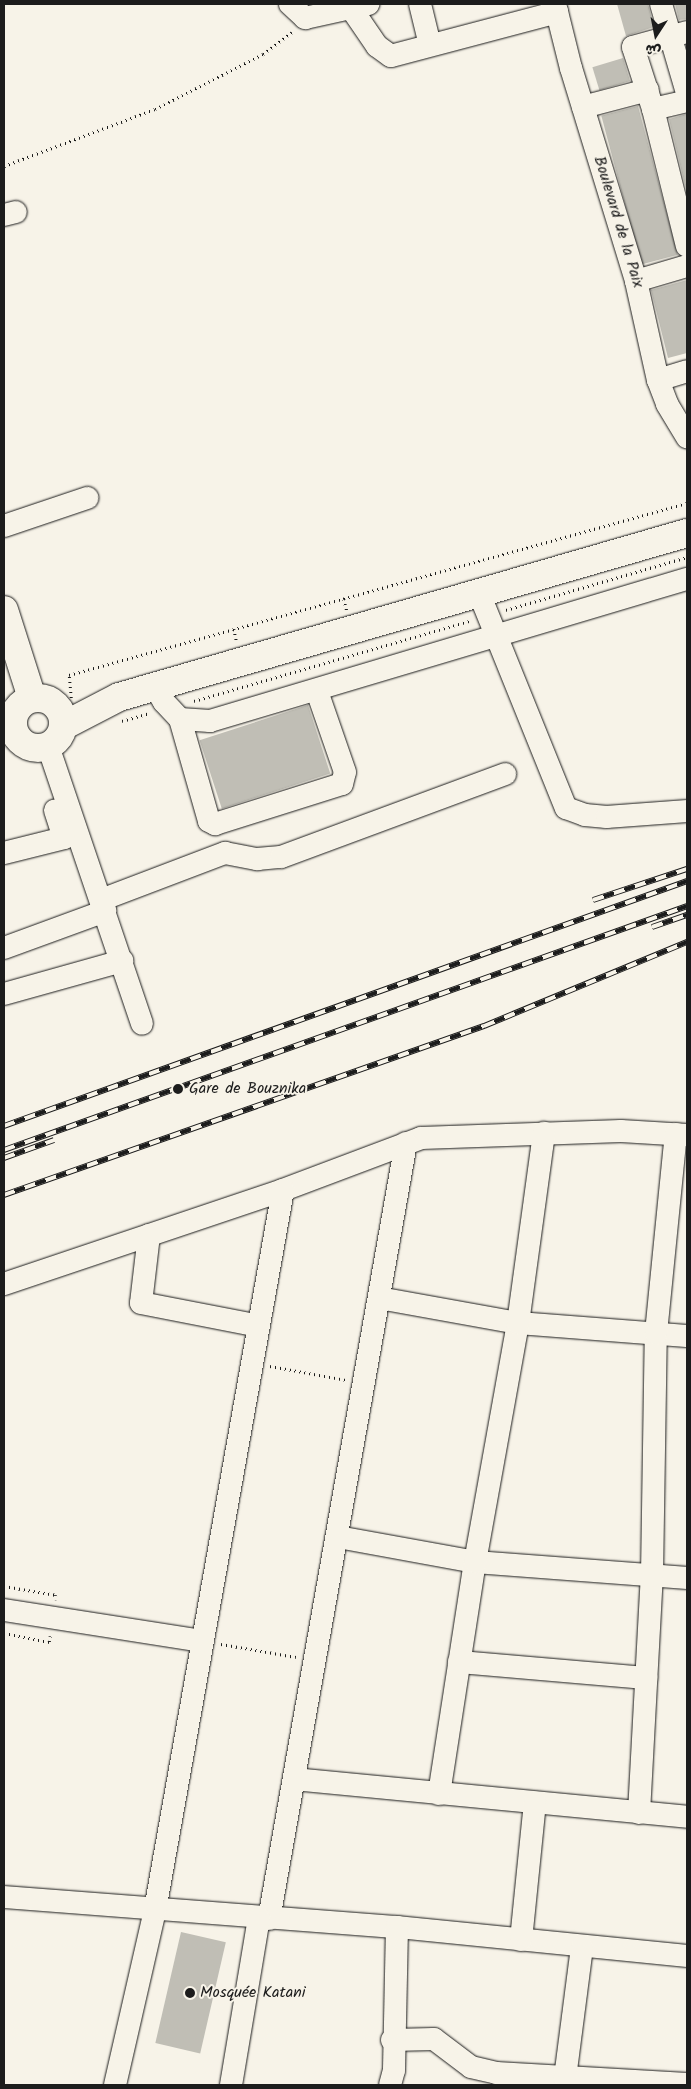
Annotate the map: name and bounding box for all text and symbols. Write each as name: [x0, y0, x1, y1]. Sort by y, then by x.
north arrow: [631, 10, 681, 60]
text: ش: [643, 37, 663, 62]
street label: Boulevard de la Paix: [589, 154, 647, 290]
place label: Gare de Bouznika: [189, 1079, 306, 1099]
marker: Gare de Bouznika: [171, 1082, 185, 1096]
place label: Mosquée Katani: [200, 1983, 306, 2003]
marker: Mosquée Katani: [184, 1987, 196, 1999]

